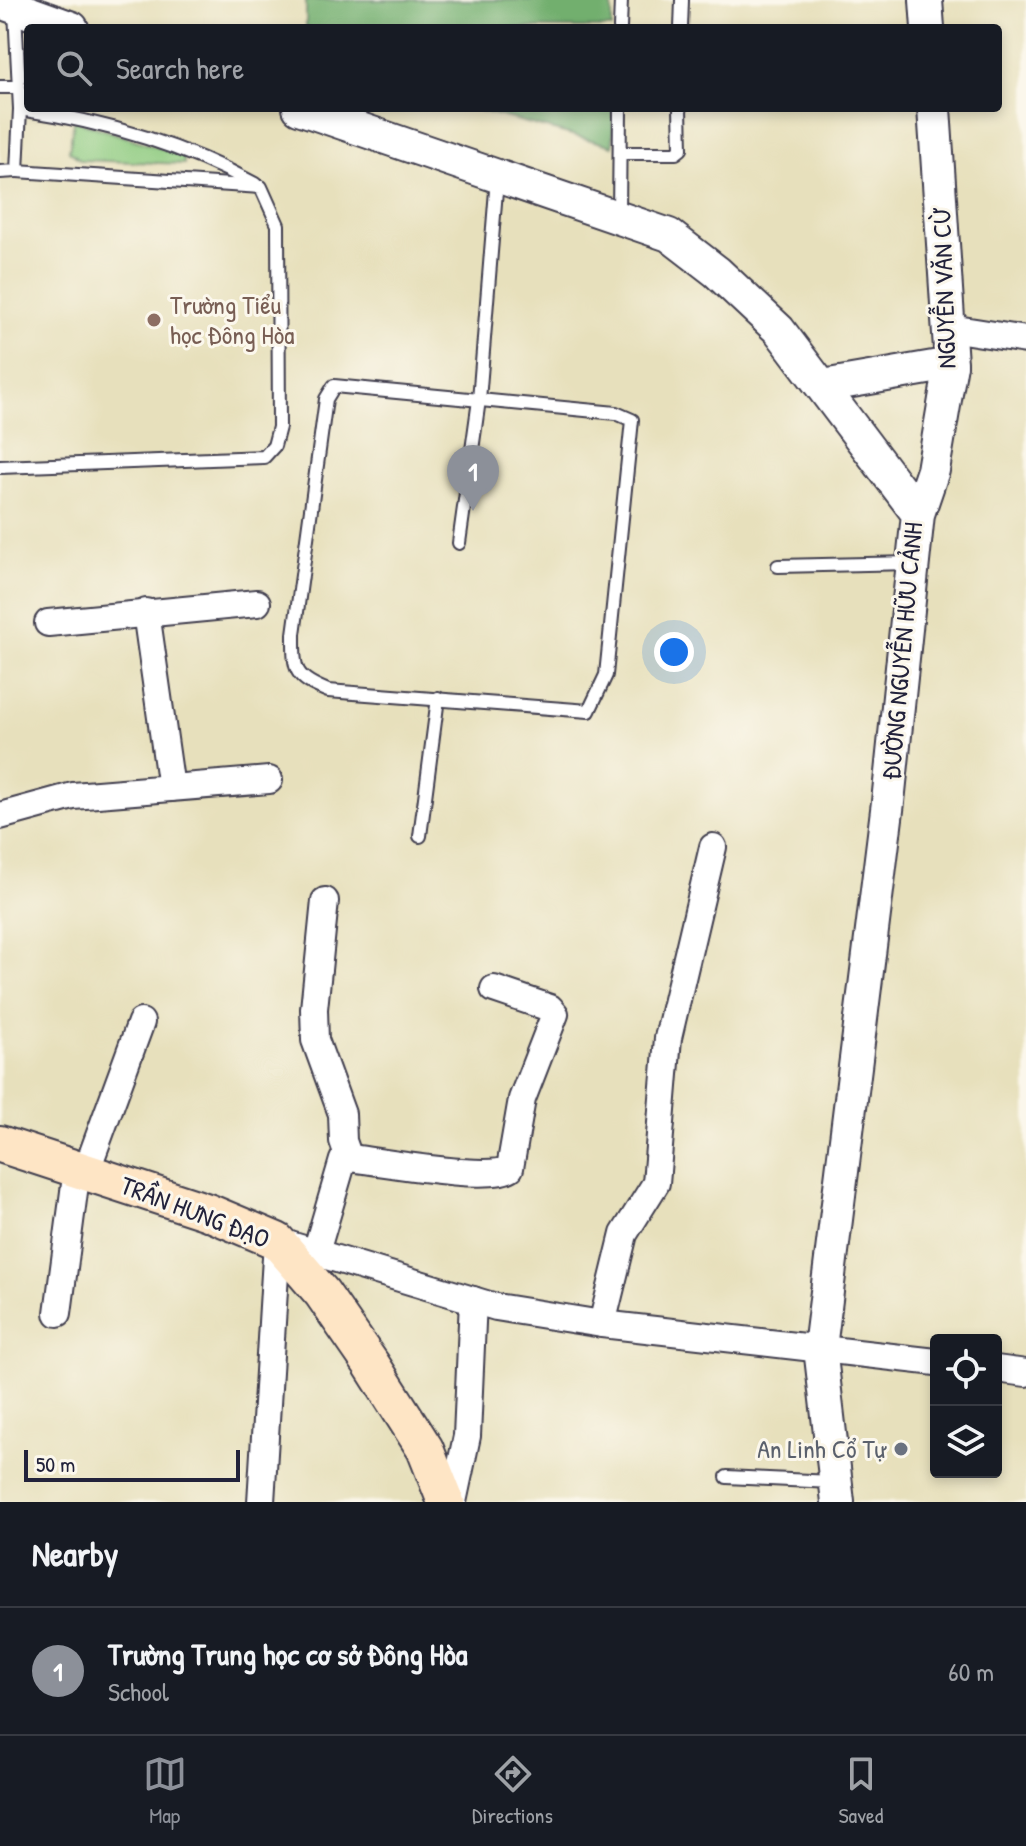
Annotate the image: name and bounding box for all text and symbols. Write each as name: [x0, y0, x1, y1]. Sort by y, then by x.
search box: [24, 24, 1002, 112]
icon: search: [52, 46, 96, 90]
text: Search here: [116, 48, 244, 88]
street label: NGUYỄN VĂN CỪ: [923, 206, 964, 369]
place label: Trường Tiểu học Đông Hòa: [170, 287, 294, 352]
marker: Trường Tiểu học Đông Hòa: [145, 311, 163, 329]
pin: 1: [447, 445, 499, 511]
street label: ĐƯỜNG NGUYỄN HỮU CẢNH: [873, 521, 930, 781]
your location: [654, 632, 694, 672]
street label: TRẦN HƯNG ĐẠO: [116, 1167, 275, 1256]
map controls: [930, 1334, 1002, 1478]
button: locate: [930, 1334, 1002, 1406]
button: layers: [930, 1406, 1002, 1478]
place label: An Linh Cổ Tự: [757, 1431, 888, 1466]
marker: An Linh Cổ Tự: [892, 1440, 910, 1458]
scale bar: [24, 1446, 240, 1482]
text: 50 m: [36, 1449, 75, 1479]
text: Nearby: [32, 1531, 118, 1577]
text: Trường Trung học cơ sở Đông Hòa: [108, 1634, 468, 1674]
text: 1: [53, 1654, 63, 1689]
text: 60 m: [948, 1654, 994, 1689]
text: School: [108, 1674, 169, 1709]
tab: Map: [143, 1752, 187, 1830]
tab: Directions: [472, 1752, 553, 1830]
tab: Saved: [838, 1752, 883, 1830]

